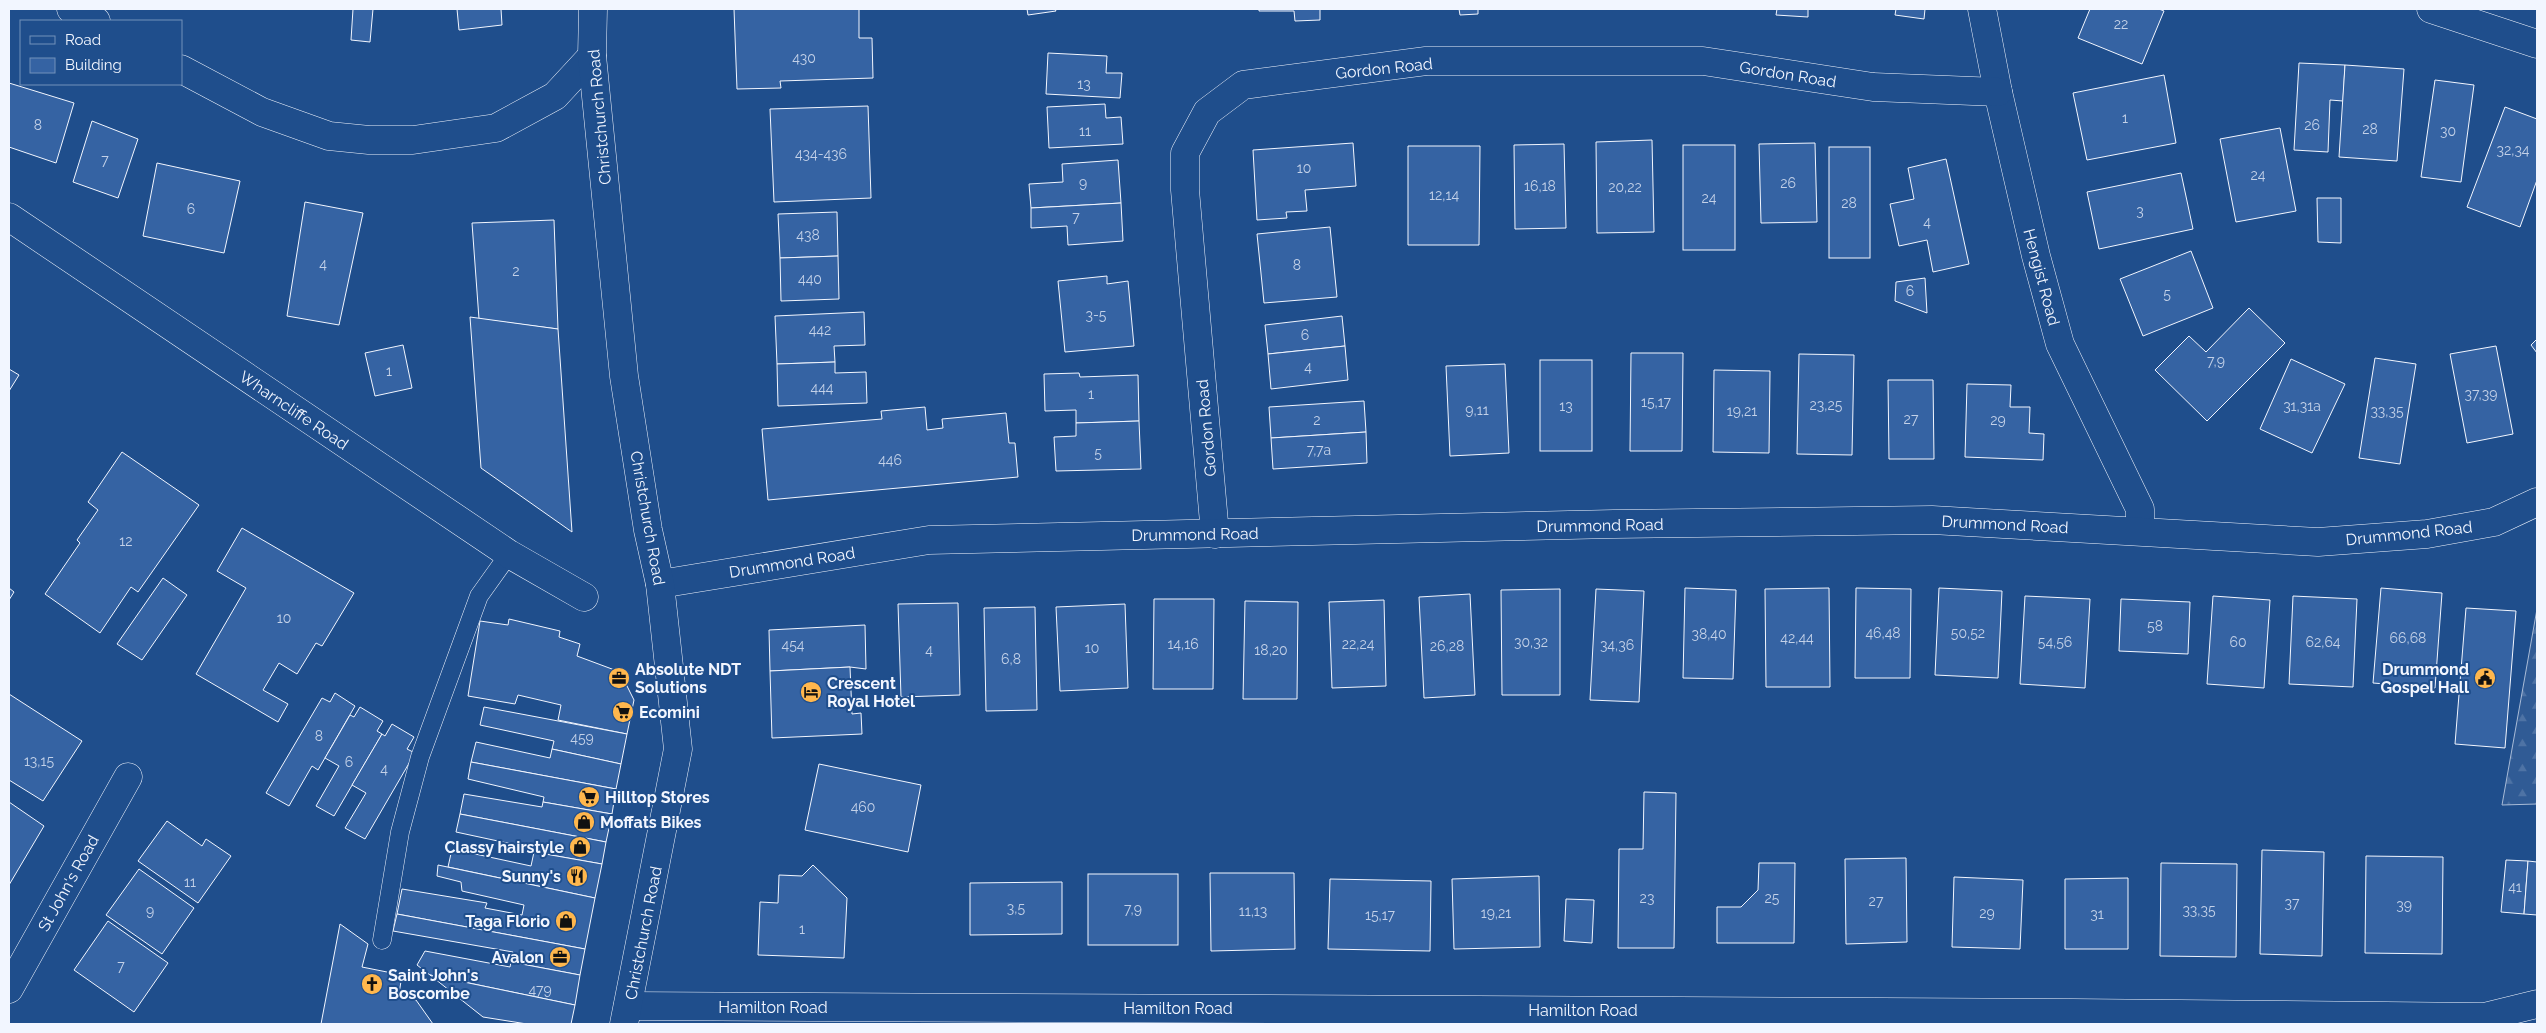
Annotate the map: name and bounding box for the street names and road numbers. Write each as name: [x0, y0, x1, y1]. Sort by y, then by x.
street label: Christchurch Road: [584, 48, 615, 185]
street label: Gordon Road: [1335, 54, 1434, 83]
street label: Gordon Road: [1738, 57, 1838, 92]
street label: Hengist Road: [2019, 227, 2064, 328]
street label: Wharncliffe Road: [236, 367, 352, 454]
street label: Gordon Road: [1193, 378, 1220, 477]
street label: Christchurch Road: [626, 450, 669, 587]
street label: Drummond Road: [1941, 512, 2069, 537]
street label: Drummond Road: [1536, 515, 1664, 536]
street label: Drummond Road: [2345, 517, 2473, 550]
street label: Drummond Road: [1131, 524, 1259, 545]
street label: Drummond Road: [728, 543, 856, 582]
street label: St John's Road: [34, 832, 103, 935]
street label: Christchurch Road: [621, 865, 666, 1002]
street label: Hamilton Road: [718, 998, 828, 1017]
street label: Hamilton Road: [1123, 999, 1233, 1018]
street label: Hamilton Road: [1528, 1001, 1638, 1020]

